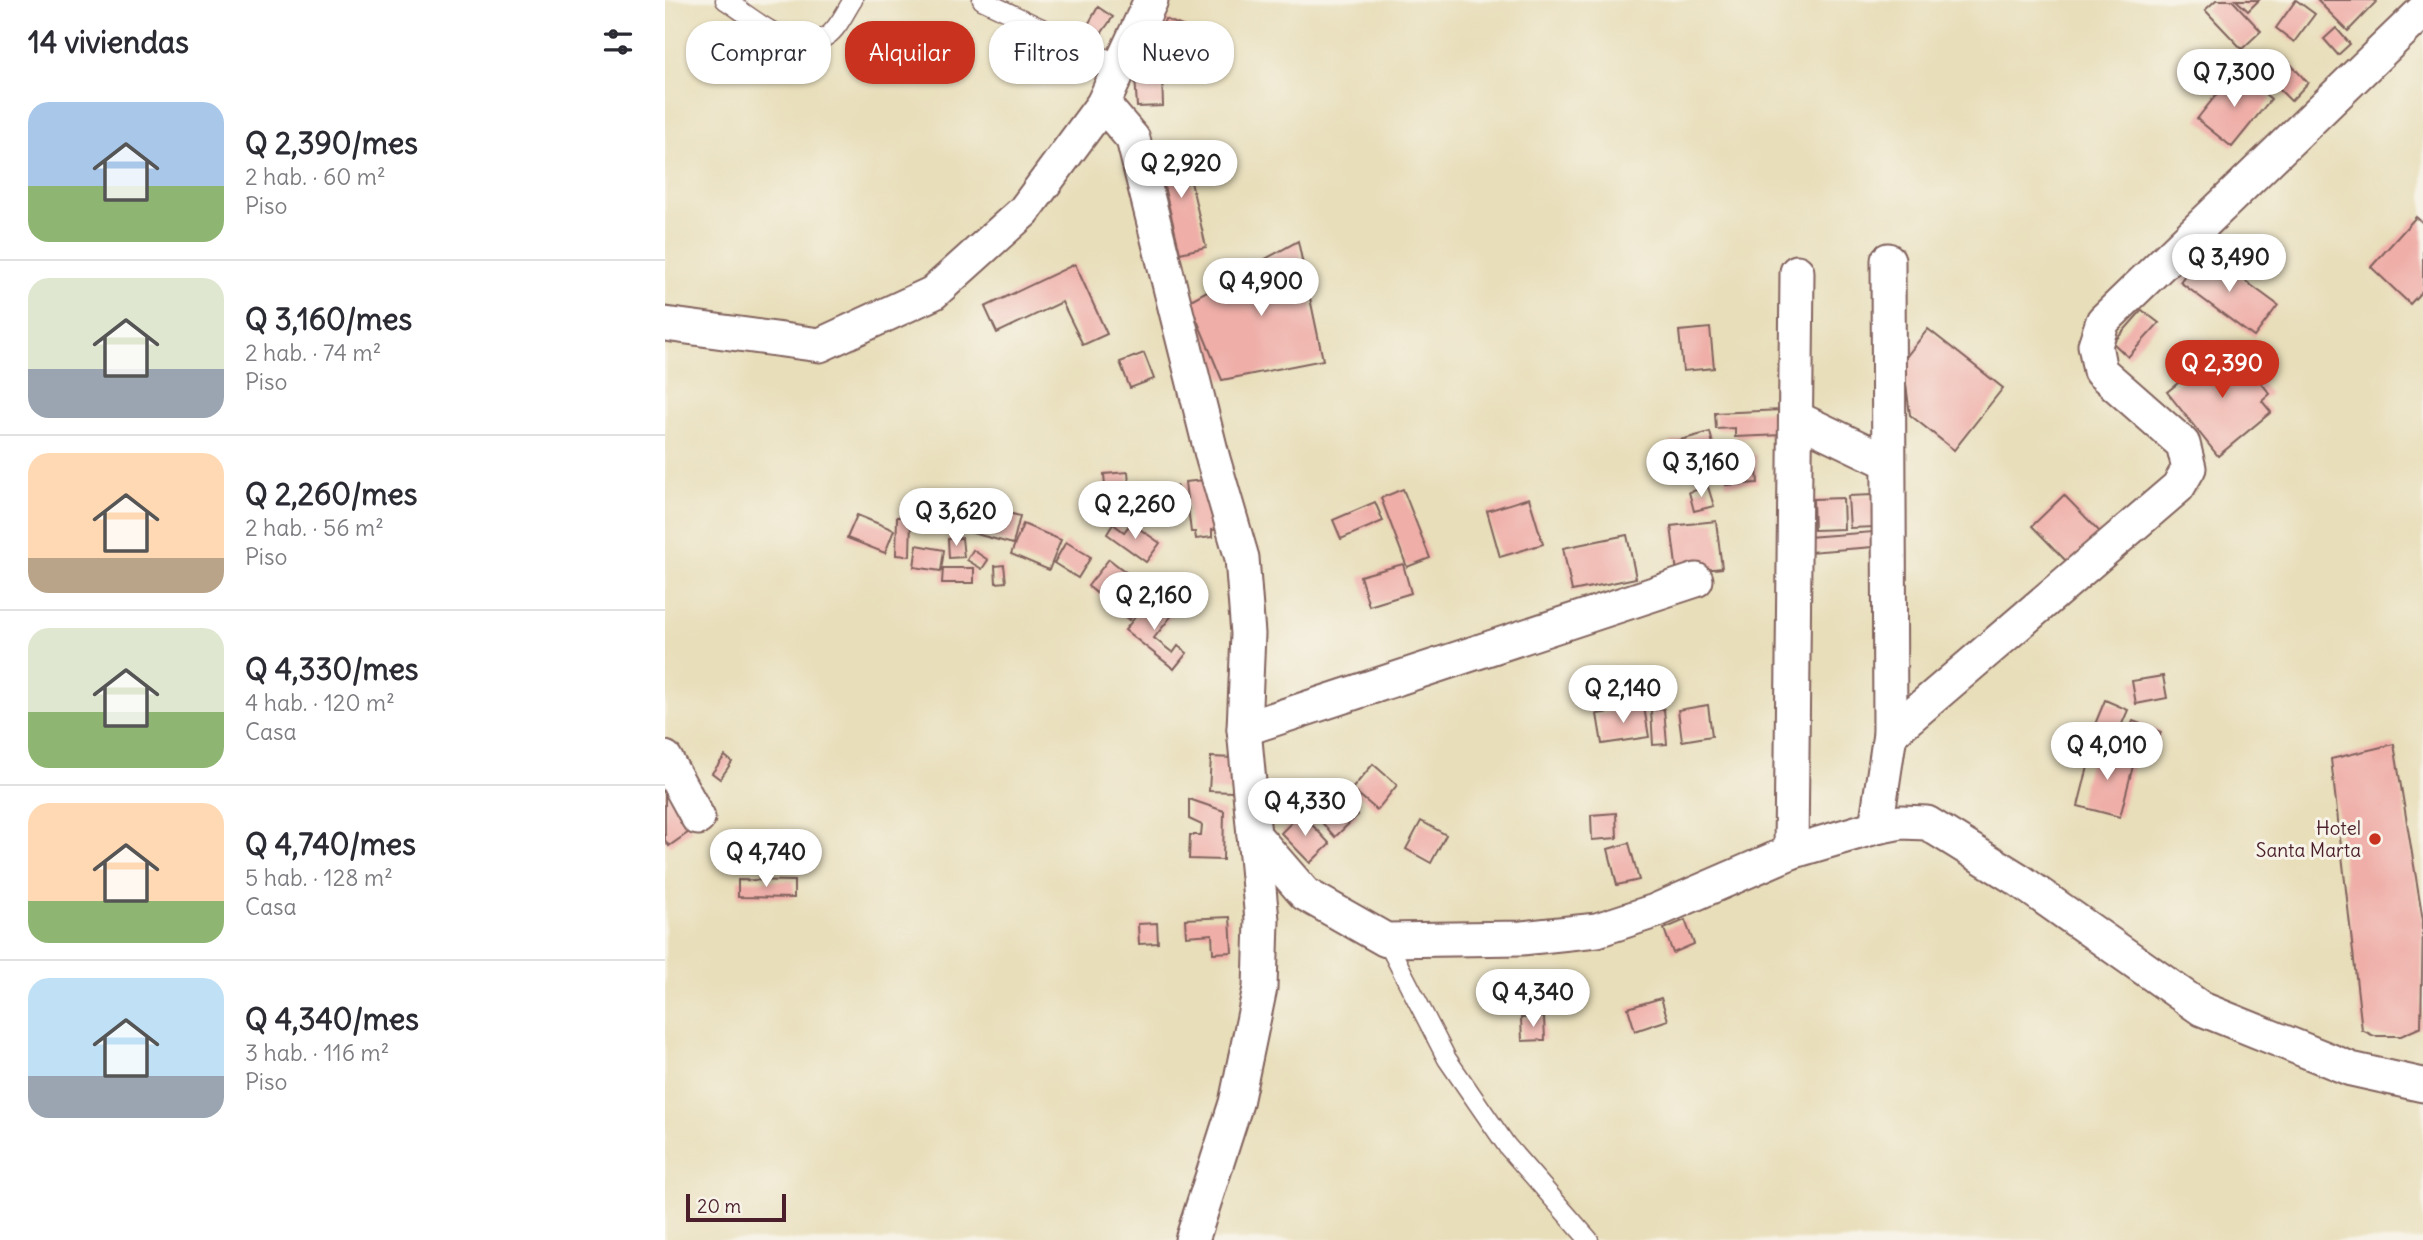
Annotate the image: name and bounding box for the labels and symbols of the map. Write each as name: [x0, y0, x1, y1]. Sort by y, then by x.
pin: Q 7,300: [2169, 50, 2299, 109]
pin: Q 2,920: [1116, 140, 1246, 200]
pin: Q 3,490: [2164, 234, 2294, 294]
pin: Q 4,900: [1196, 258, 1326, 318]
pin: Q 2,390: [2157, 340, 2287, 400]
pin: Q 3,160: [1636, 440, 1766, 499]
pin: Q 2,260: [1070, 482, 1200, 541]
pin: Q 3,620: [891, 489, 1021, 548]
pin: Q 2,160: [1089, 572, 1219, 632]
pin: Q 2,140: [1558, 666, 1688, 725]
pin: Q 4,010: [2042, 722, 2172, 782]
pin: Q 4,330: [1240, 778, 1370, 838]
place label: Hotel Santa Marta: [2256, 816, 2361, 862]
pin: Q 4,740: [701, 830, 831, 889]
marker: Hotel Santa Marta: [2367, 831, 2383, 847]
pin: Q 4,340: [1468, 970, 1598, 1029]
scale bar: [686, 1191, 786, 1223]

